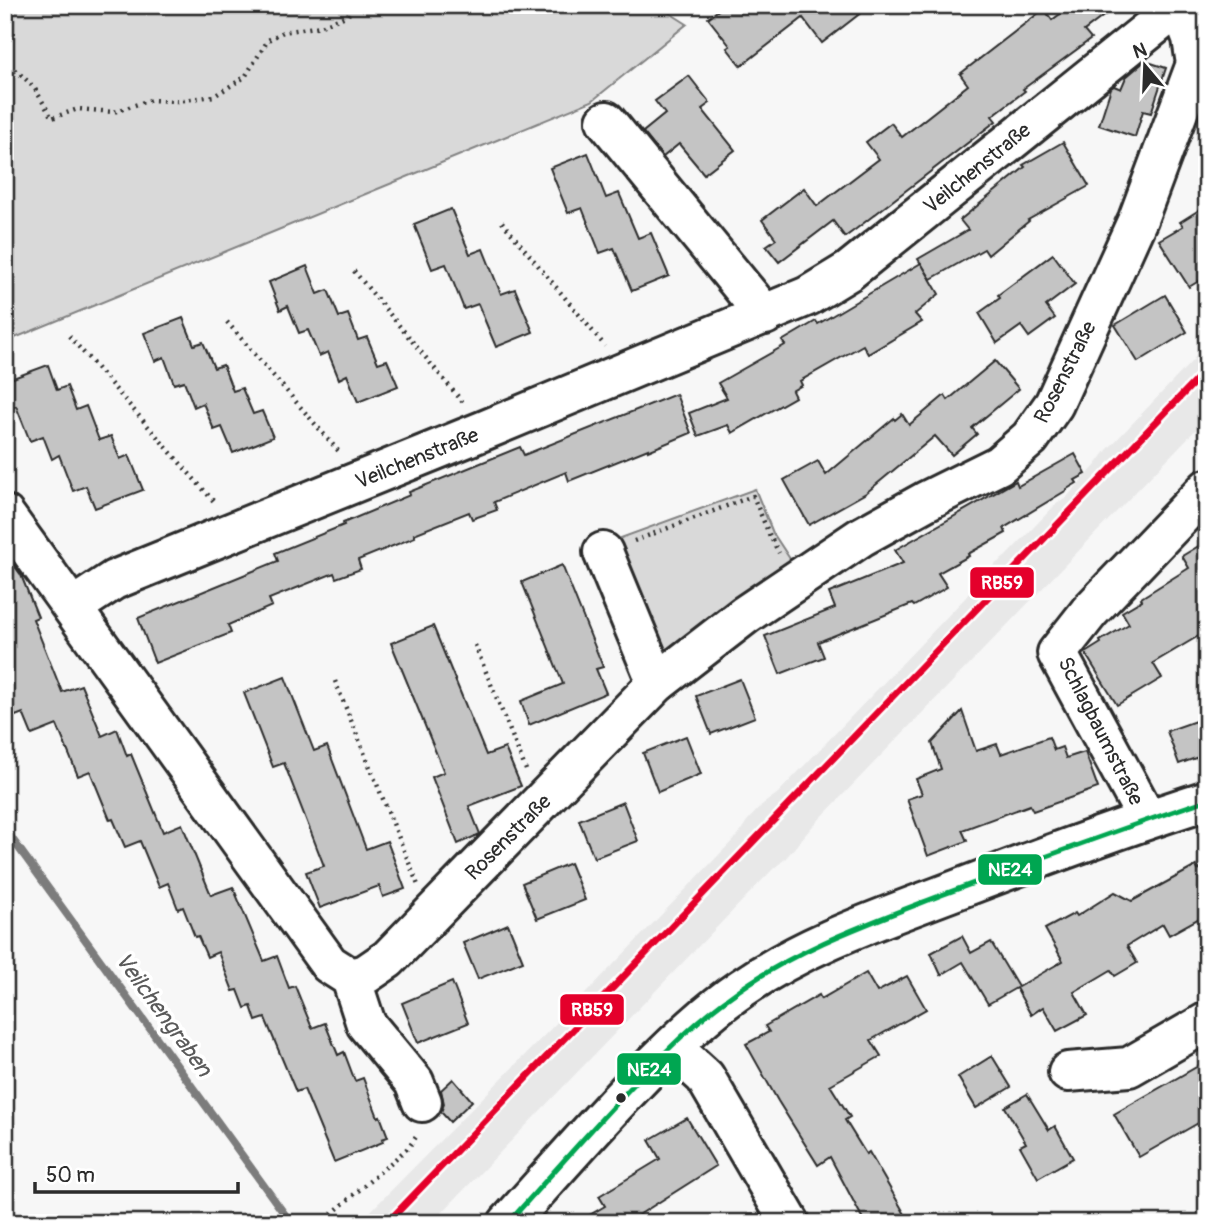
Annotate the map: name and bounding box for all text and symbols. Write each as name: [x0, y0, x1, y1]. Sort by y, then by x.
north arrow: [1110, 32, 1180, 102]
text: N: [1130, 37, 1150, 64]
street label: Veilchenstraße: [918, 116, 1037, 220]
street label: Rosenstraße: [1028, 316, 1103, 428]
street label: Veilchenstraße: [352, 421, 483, 495]
line badge: RB59: [969, 566, 1035, 599]
text: RB59: [981, 571, 1023, 595]
street label: Schlagbaumstraße: [1052, 653, 1150, 811]
street label: Rosenstraße: [460, 788, 558, 886]
line badge: NE24: [977, 853, 1043, 886]
text: NE24: [988, 858, 1032, 882]
water label: Veilchengraben: [109, 946, 219, 1083]
line badge: RB59: [559, 993, 625, 1026]
text: RB59: [571, 998, 613, 1022]
line badge: NE24: [616, 1052, 682, 1086]
text: NE24: [627, 1058, 671, 1082]
unlabelled marker: [614, 1091, 628, 1105]
scale bar: [35, 1151, 238, 1195]
text: 50 m: [46, 1162, 95, 1189]

